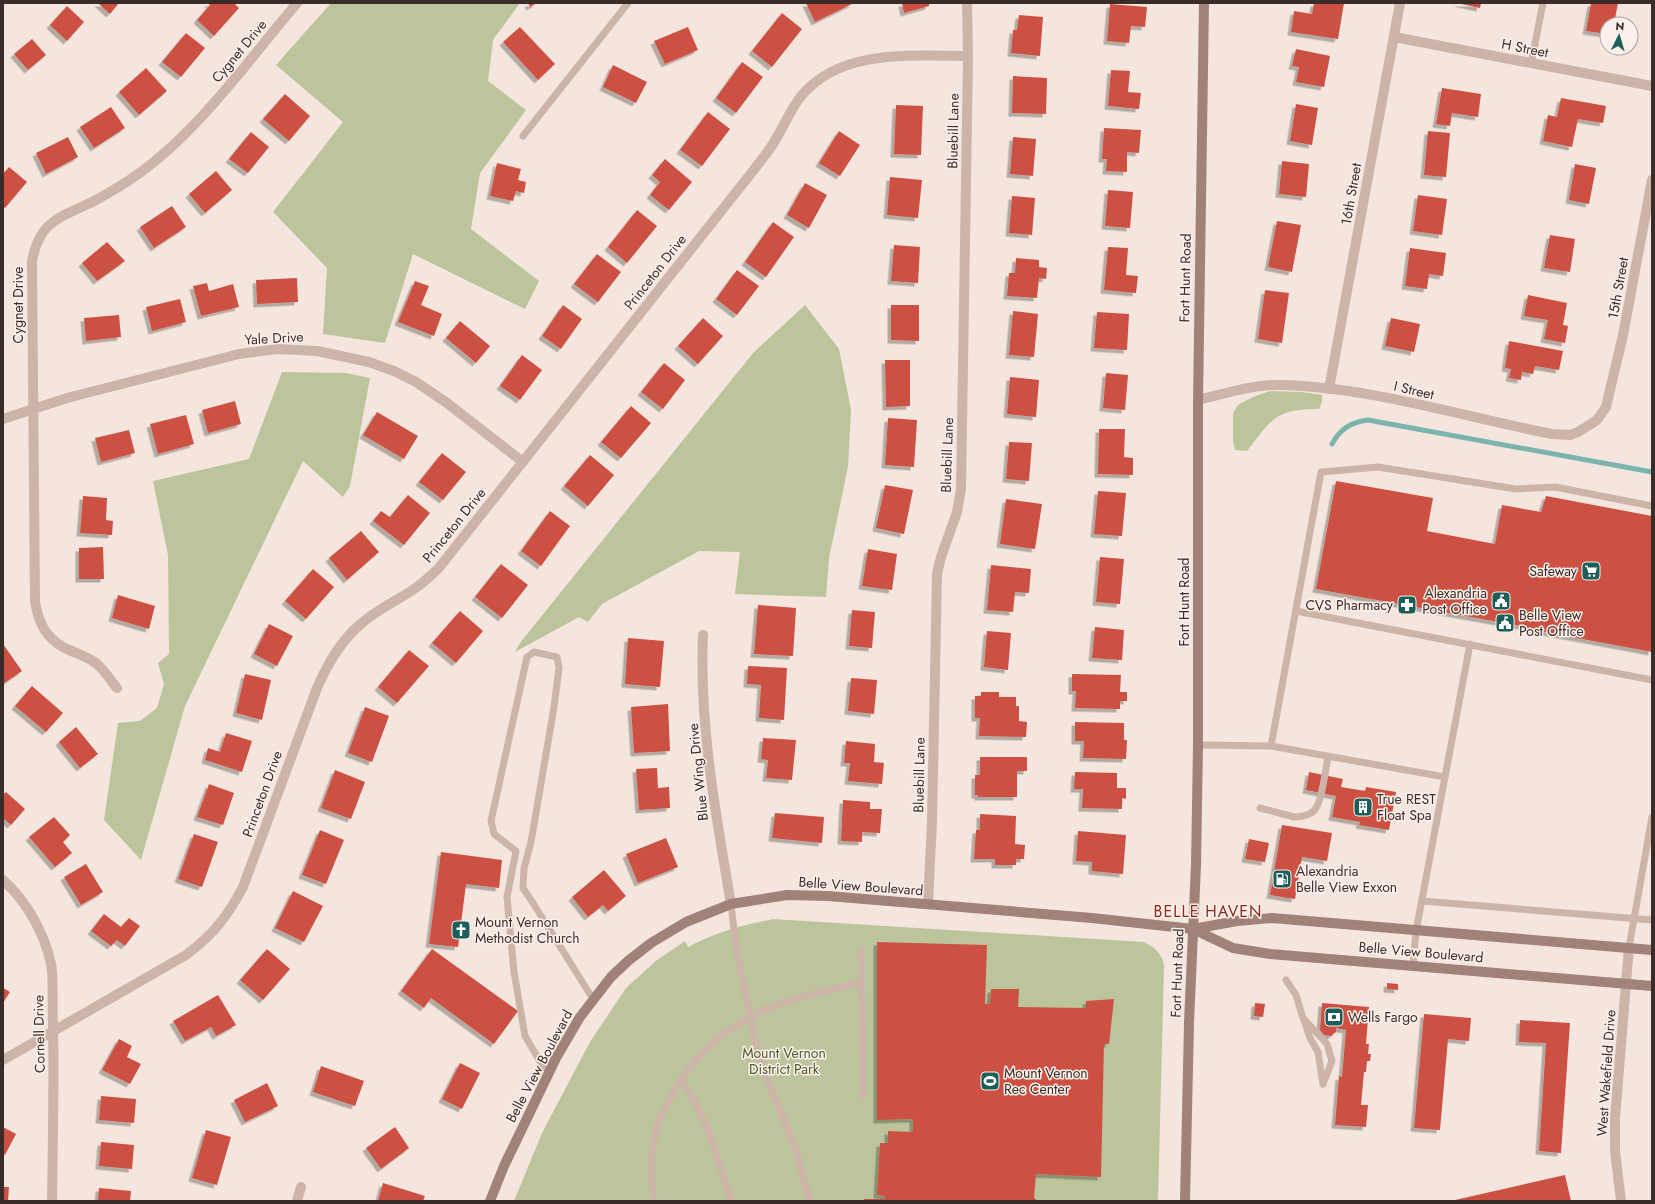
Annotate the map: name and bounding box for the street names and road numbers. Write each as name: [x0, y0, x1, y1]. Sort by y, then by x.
street label: Cygnet Drive: [207, 15, 271, 87]
street label: H Street: [1500, 34, 1551, 62]
street label: Bluebill Lane: [942, 93, 964, 169]
street label: 16th Street: [1336, 161, 1366, 227]
street label: Princeton Drive: [619, 230, 691, 314]
street label: Fort Hunt Road: [1174, 233, 1196, 323]
street label: 15th Street: [1603, 255, 1633, 321]
street label: Cygnet Drive: [8, 267, 28, 343]
street label: Yale Drive: [244, 326, 304, 350]
street label: I Street: [1392, 376, 1437, 405]
street label: Bluebill Lane: [936, 417, 958, 493]
street label: Princeton Drive: [418, 483, 490, 567]
street label: Fort Hunt Road: [1174, 557, 1194, 647]
street label: Blue Wing Drive: [683, 722, 713, 822]
street label: Bluebill Lane: [908, 737, 930, 813]
street label: Princeton Drive: [237, 748, 287, 840]
street label: Belle View Boulevard: [798, 872, 924, 900]
street label: Fort Hunt Road: [1165, 928, 1189, 1018]
street label: Belle View Boulevard: [1358, 937, 1484, 967]
street label: Cornell Drive: [28, 995, 50, 1073]
street label: Belle View Boulevard: [501, 1006, 577, 1126]
street label: West Wakefield Drive: [1592, 1009, 1620, 1137]

